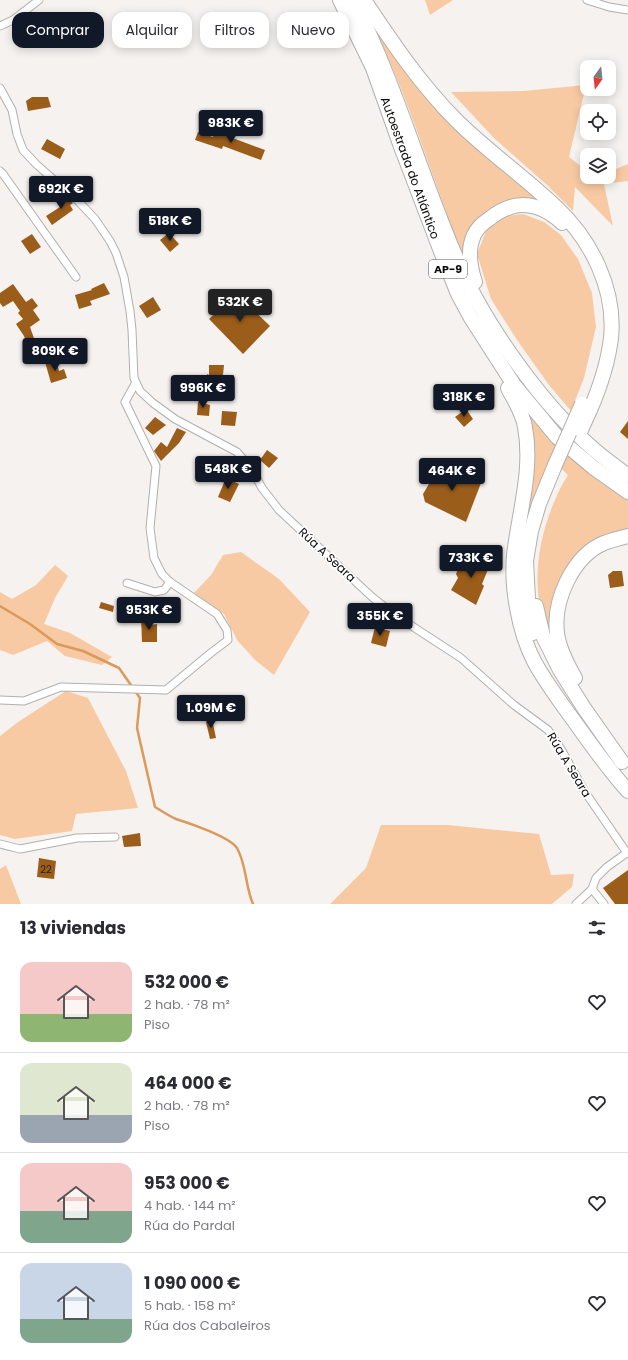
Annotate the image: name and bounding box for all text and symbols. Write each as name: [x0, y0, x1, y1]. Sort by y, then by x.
chip: Comprar: [12, 12, 104, 48]
chip: Alquilar: [112, 12, 192, 48]
chip: Filtros: [200, 12, 269, 48]
chip: Nuevo: [277, 12, 349, 48]
north arrow: [580, 60, 616, 96]
map controls: [580, 60, 616, 184]
street label: Autoestrada do Atlántico: [377, 94, 444, 242]
button: locate: [580, 104, 616, 140]
pin: 983K €: [198, 110, 264, 144]
text: 983K €: [208, 113, 254, 132]
button: layers: [580, 148, 616, 184]
pin: 692K €: [28, 176, 94, 210]
text: 692K €: [38, 179, 84, 198]
pin: 518K €: [137, 208, 203, 242]
text: 518K €: [148, 211, 192, 230]
road number: AP-9: [429, 260, 467, 278]
pin: 532K €: [207, 289, 273, 323]
text: 532K €: [217, 292, 263, 311]
pin: 809K €: [22, 338, 88, 372]
text: 809K €: [31, 341, 79, 360]
pin: 996K €: [170, 375, 236, 409]
text: 996K €: [180, 378, 226, 397]
pin: 318K €: [431, 384, 497, 418]
text: 318K €: [442, 387, 486, 406]
pin: 548K €: [195, 456, 261, 490]
pin: 464K €: [419, 458, 485, 492]
text: 548K €: [204, 459, 252, 478]
text: 464K €: [428, 461, 476, 480]
street label: Rúa A Seara: [295, 524, 360, 586]
pin: 733K €: [438, 545, 504, 579]
text: 733K €: [449, 548, 493, 567]
pin: 953K €: [116, 597, 182, 631]
text: 953K €: [126, 600, 172, 619]
pin: 355K €: [347, 603, 413, 637]
text: 355K €: [357, 606, 403, 625]
pin: 1.09M €: [174, 695, 248, 729]
text: 1.09M €: [186, 698, 236, 717]
street label: Rúa A Seara: [543, 729, 595, 800]
house number: 22: [40, 862, 52, 877]
text: 13 viviendas: [20, 916, 126, 940]
icon: filters: [586, 917, 608, 939]
text: 532 000 €: [144, 970, 229, 994]
icon: home: [52, 978, 100, 1026]
icon: heart: [586, 991, 608, 1013]
text: 2 hab. · 78 m²: [144, 995, 230, 1014]
text: Piso: [144, 1015, 170, 1034]
text: 464 000 €: [144, 1071, 232, 1095]
icon: home: [52, 1079, 100, 1127]
icon: heart: [586, 1092, 608, 1114]
text: 2 hab. · 78 m²: [144, 1096, 230, 1115]
text: Piso: [144, 1116, 170, 1135]
text: 953 000 €: [144, 1171, 230, 1195]
icon: home: [52, 1179, 100, 1227]
icon: heart: [586, 1192, 608, 1214]
text: 4 hab. · 144 m²: [144, 1196, 236, 1215]
text: Rúa do Pardal: [144, 1216, 235, 1235]
text: 1 090 000 €: [144, 1271, 241, 1295]
icon: home: [52, 1279, 100, 1327]
icon: heart: [586, 1292, 608, 1314]
text: 5 hab. · 158 m²: [144, 1296, 236, 1315]
text: Rúa dos Cabaleiros: [144, 1316, 271, 1335]

